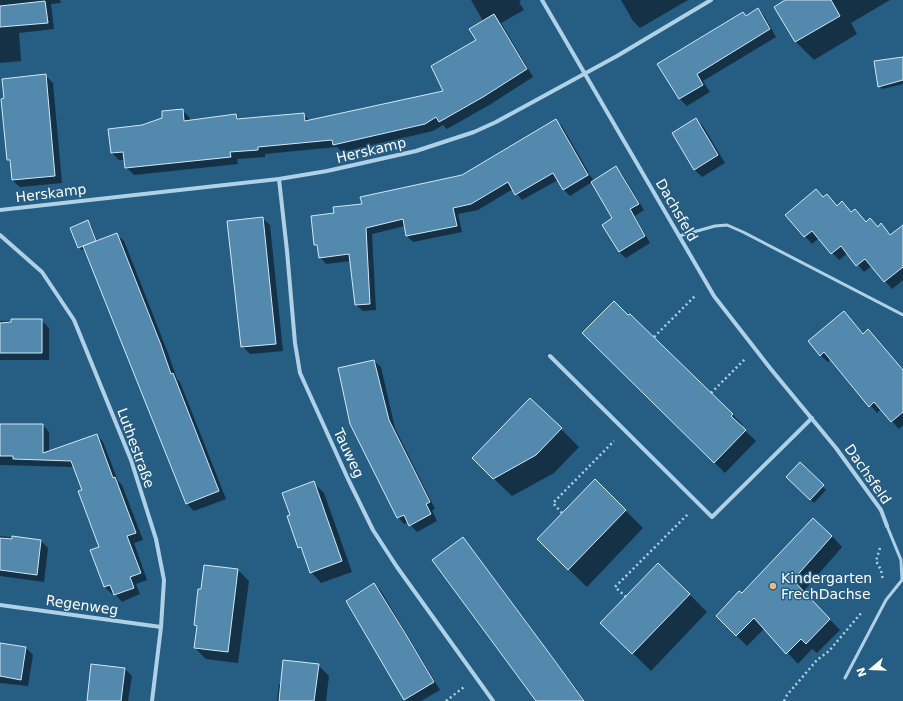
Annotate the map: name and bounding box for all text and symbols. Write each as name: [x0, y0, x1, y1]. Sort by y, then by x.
street label: Herskamp: [335, 134, 408, 166]
street label: Dachsfeld: [653, 176, 701, 244]
street label: Herskamp: [15, 181, 87, 205]
street label: Luthestraße: [114, 406, 158, 490]
street label: Tauweg: [330, 425, 367, 480]
street label: Dachsfeld: [842, 441, 894, 507]
place label: Kindergarten FrechDachse: [781, 570, 872, 602]
marker: Kindergarten FrechDachse: [768, 581, 778, 591]
street label: Regenweg: [45, 592, 119, 618]
north arrow: [851, 649, 891, 689]
text: N: [854, 666, 870, 679]

